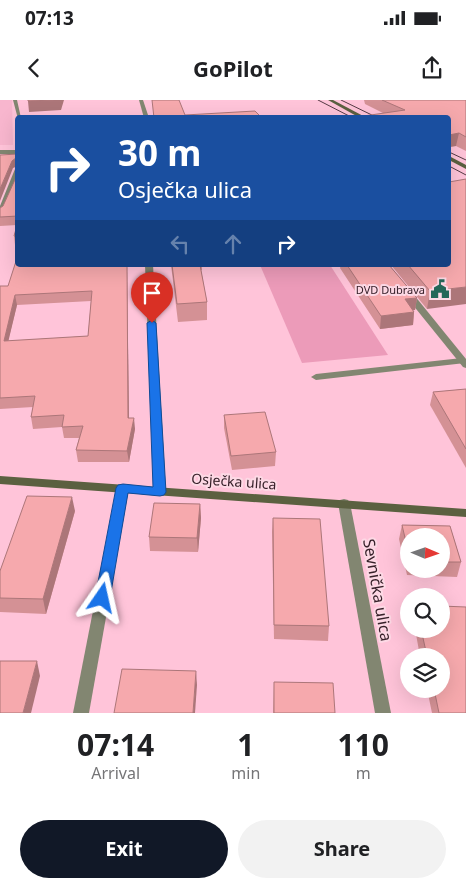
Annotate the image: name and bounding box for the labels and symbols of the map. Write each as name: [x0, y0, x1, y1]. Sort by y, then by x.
pin: [131, 272, 173, 323]
public building icon: DVD Dubrava: [429, 278, 451, 300]
place label: DVD Dubrava: [356, 282, 425, 297]
street label: Osječka ulica: [191, 469, 277, 493]
north arrow: [400, 528, 450, 578]
street label: Sevnička ulica: [358, 537, 398, 643]
position arrow: [75, 571, 127, 623]

